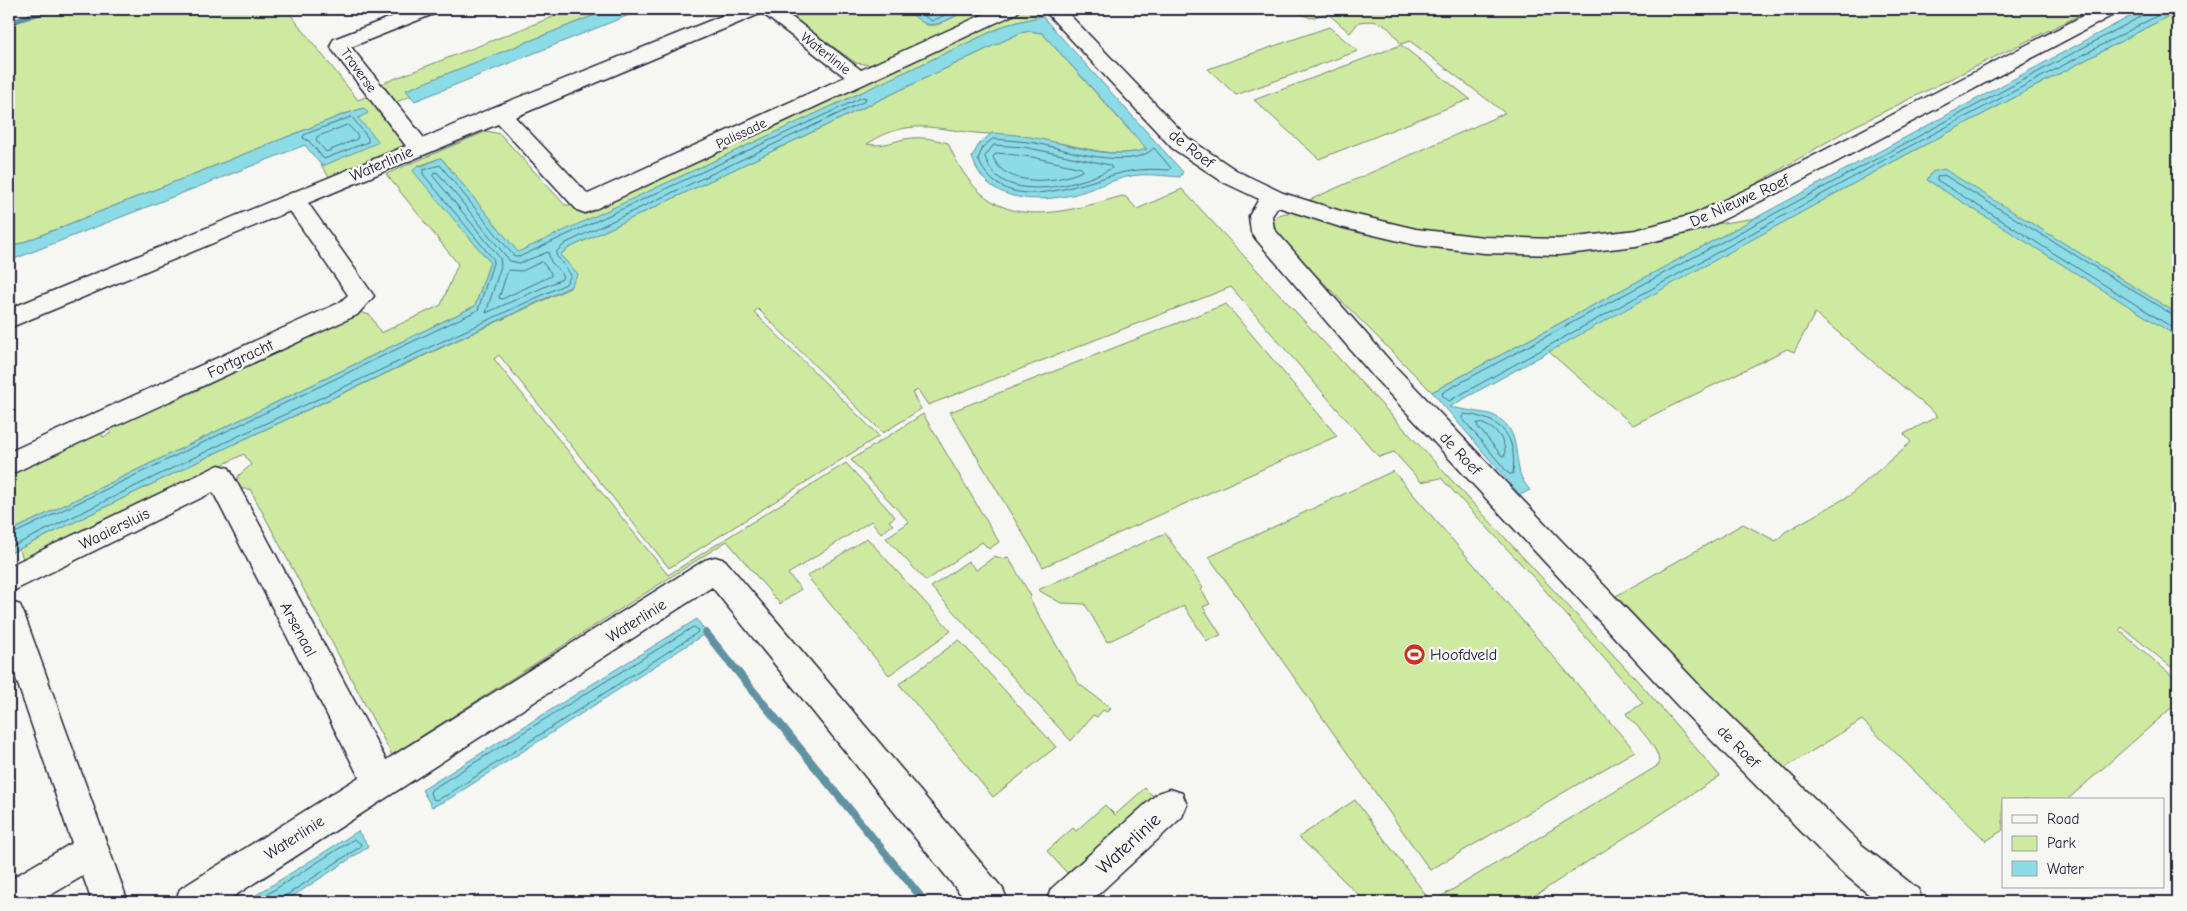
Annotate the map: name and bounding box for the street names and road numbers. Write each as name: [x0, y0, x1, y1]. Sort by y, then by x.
street label: Waterlinie: [797, 29, 854, 78]
street label: Traverse: [337, 45, 380, 96]
street label: Palissade: [713, 114, 769, 153]
street label: de Roef: [1165, 126, 1219, 173]
street label: Waterlinie: [347, 143, 416, 185]
street label: De Nieuwe Roef: [1687, 170, 1793, 231]
street label: Fortgracht: [204, 336, 277, 382]
street label: de Roef: [1436, 428, 1486, 480]
street label: Waaiersluis: [76, 504, 153, 554]
street label: Waterlinie: [603, 595, 670, 646]
street label: Arsenaal: [276, 599, 320, 660]
street label: de Roef: [1713, 722, 1764, 773]
street label: Waterlinie: [1092, 808, 1165, 879]
street label: Waterlinie: [261, 812, 328, 864]

